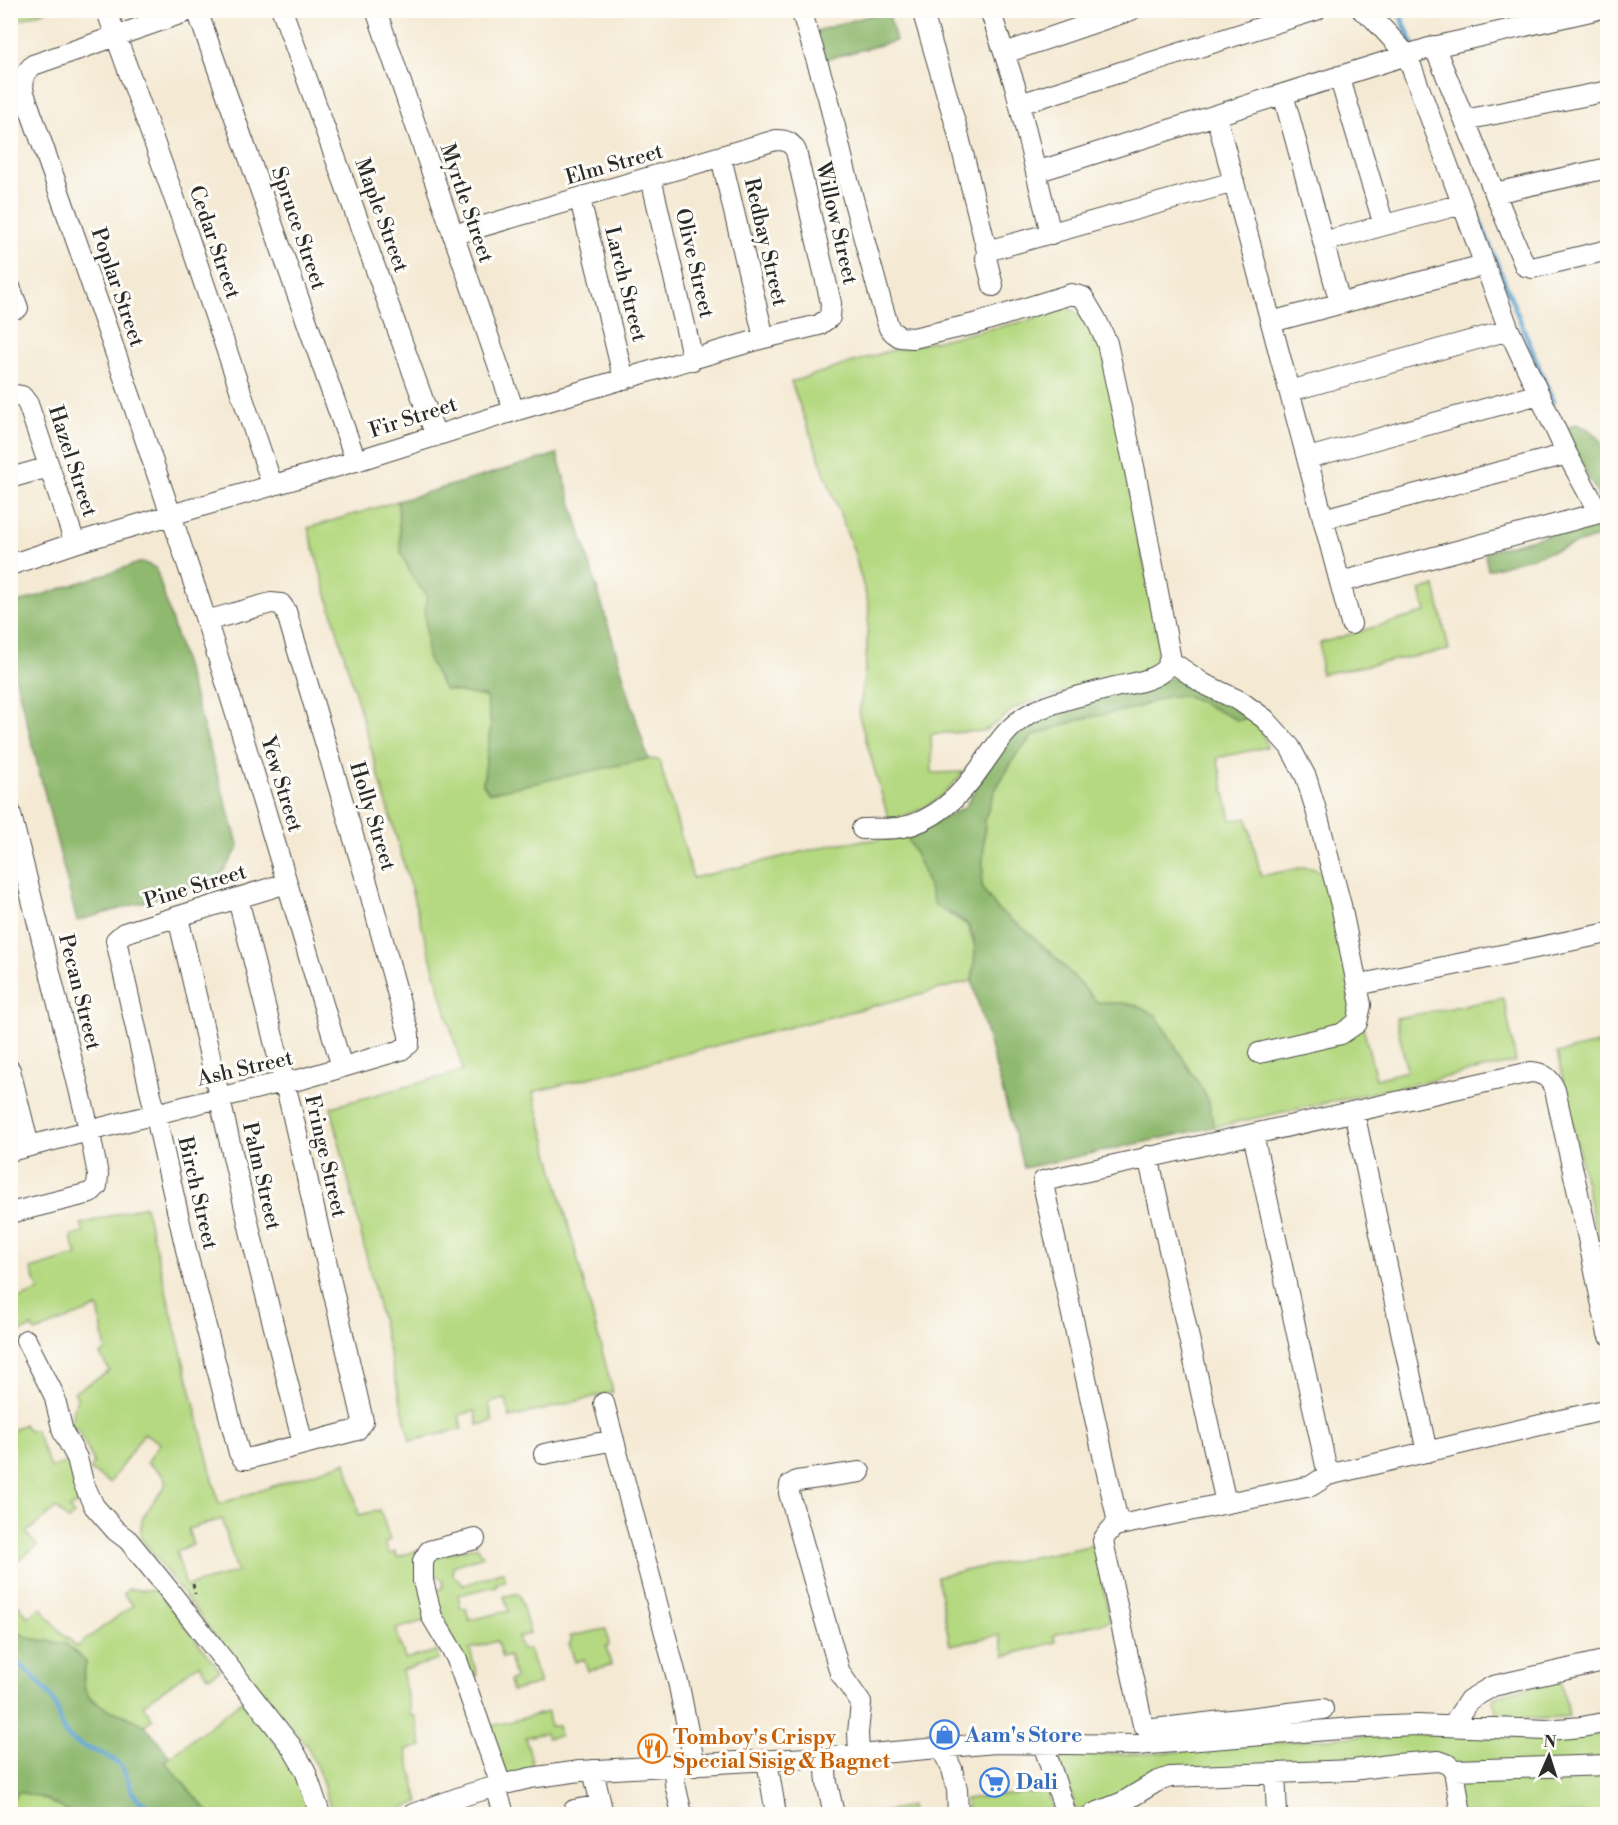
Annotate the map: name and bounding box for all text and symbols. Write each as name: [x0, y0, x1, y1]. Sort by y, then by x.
street label: Elm Street: [562, 138, 667, 191]
street label: Myrtle Street: [434, 140, 499, 267]
street label: Maple Street: [348, 155, 414, 276]
street label: Willow Street: [809, 158, 863, 288]
street label: Spruce Street: [265, 163, 331, 294]
street label: Redbay Street: [738, 176, 793, 309]
street label: Cedar Street: [183, 182, 246, 303]
street label: Olive Street: [669, 206, 719, 321]
street label: Poplar Street: [85, 224, 150, 351]
street label: Larch Street: [598, 224, 652, 345]
street label: Fir Street: [366, 391, 461, 444]
street label: Hazel Street: [42, 402, 102, 521]
street label: Yew Street: [254, 732, 308, 836]
street label: Holly Street: [343, 759, 401, 875]
street label: Pine Street: [141, 859, 250, 915]
street label: Pecan Street: [52, 931, 106, 1054]
street label: Ash Street: [194, 1045, 296, 1093]
street label: Fringe Street: [298, 1092, 352, 1221]
street label: Palm Street: [236, 1120, 286, 1233]
street label: Birch Street: [171, 1133, 223, 1253]
shop icon: Aam's Store: [928, 1719, 960, 1751]
place label: Aam's Store: [964, 1723, 1082, 1749]
place label: Tomboy's Crispy Special Sisig & Bagnet: [673, 1725, 890, 1775]
north arrow: [1519, 1726, 1579, 1786]
text: N: [1543, 1732, 1557, 1752]
restaurant icon: Tomboy's Crispy Special Sisig & Bagnet: [636, 1733, 668, 1765]
supermarket icon: Dali: [979, 1766, 1011, 1798]
place label: Dali: [1016, 1770, 1058, 1796]

